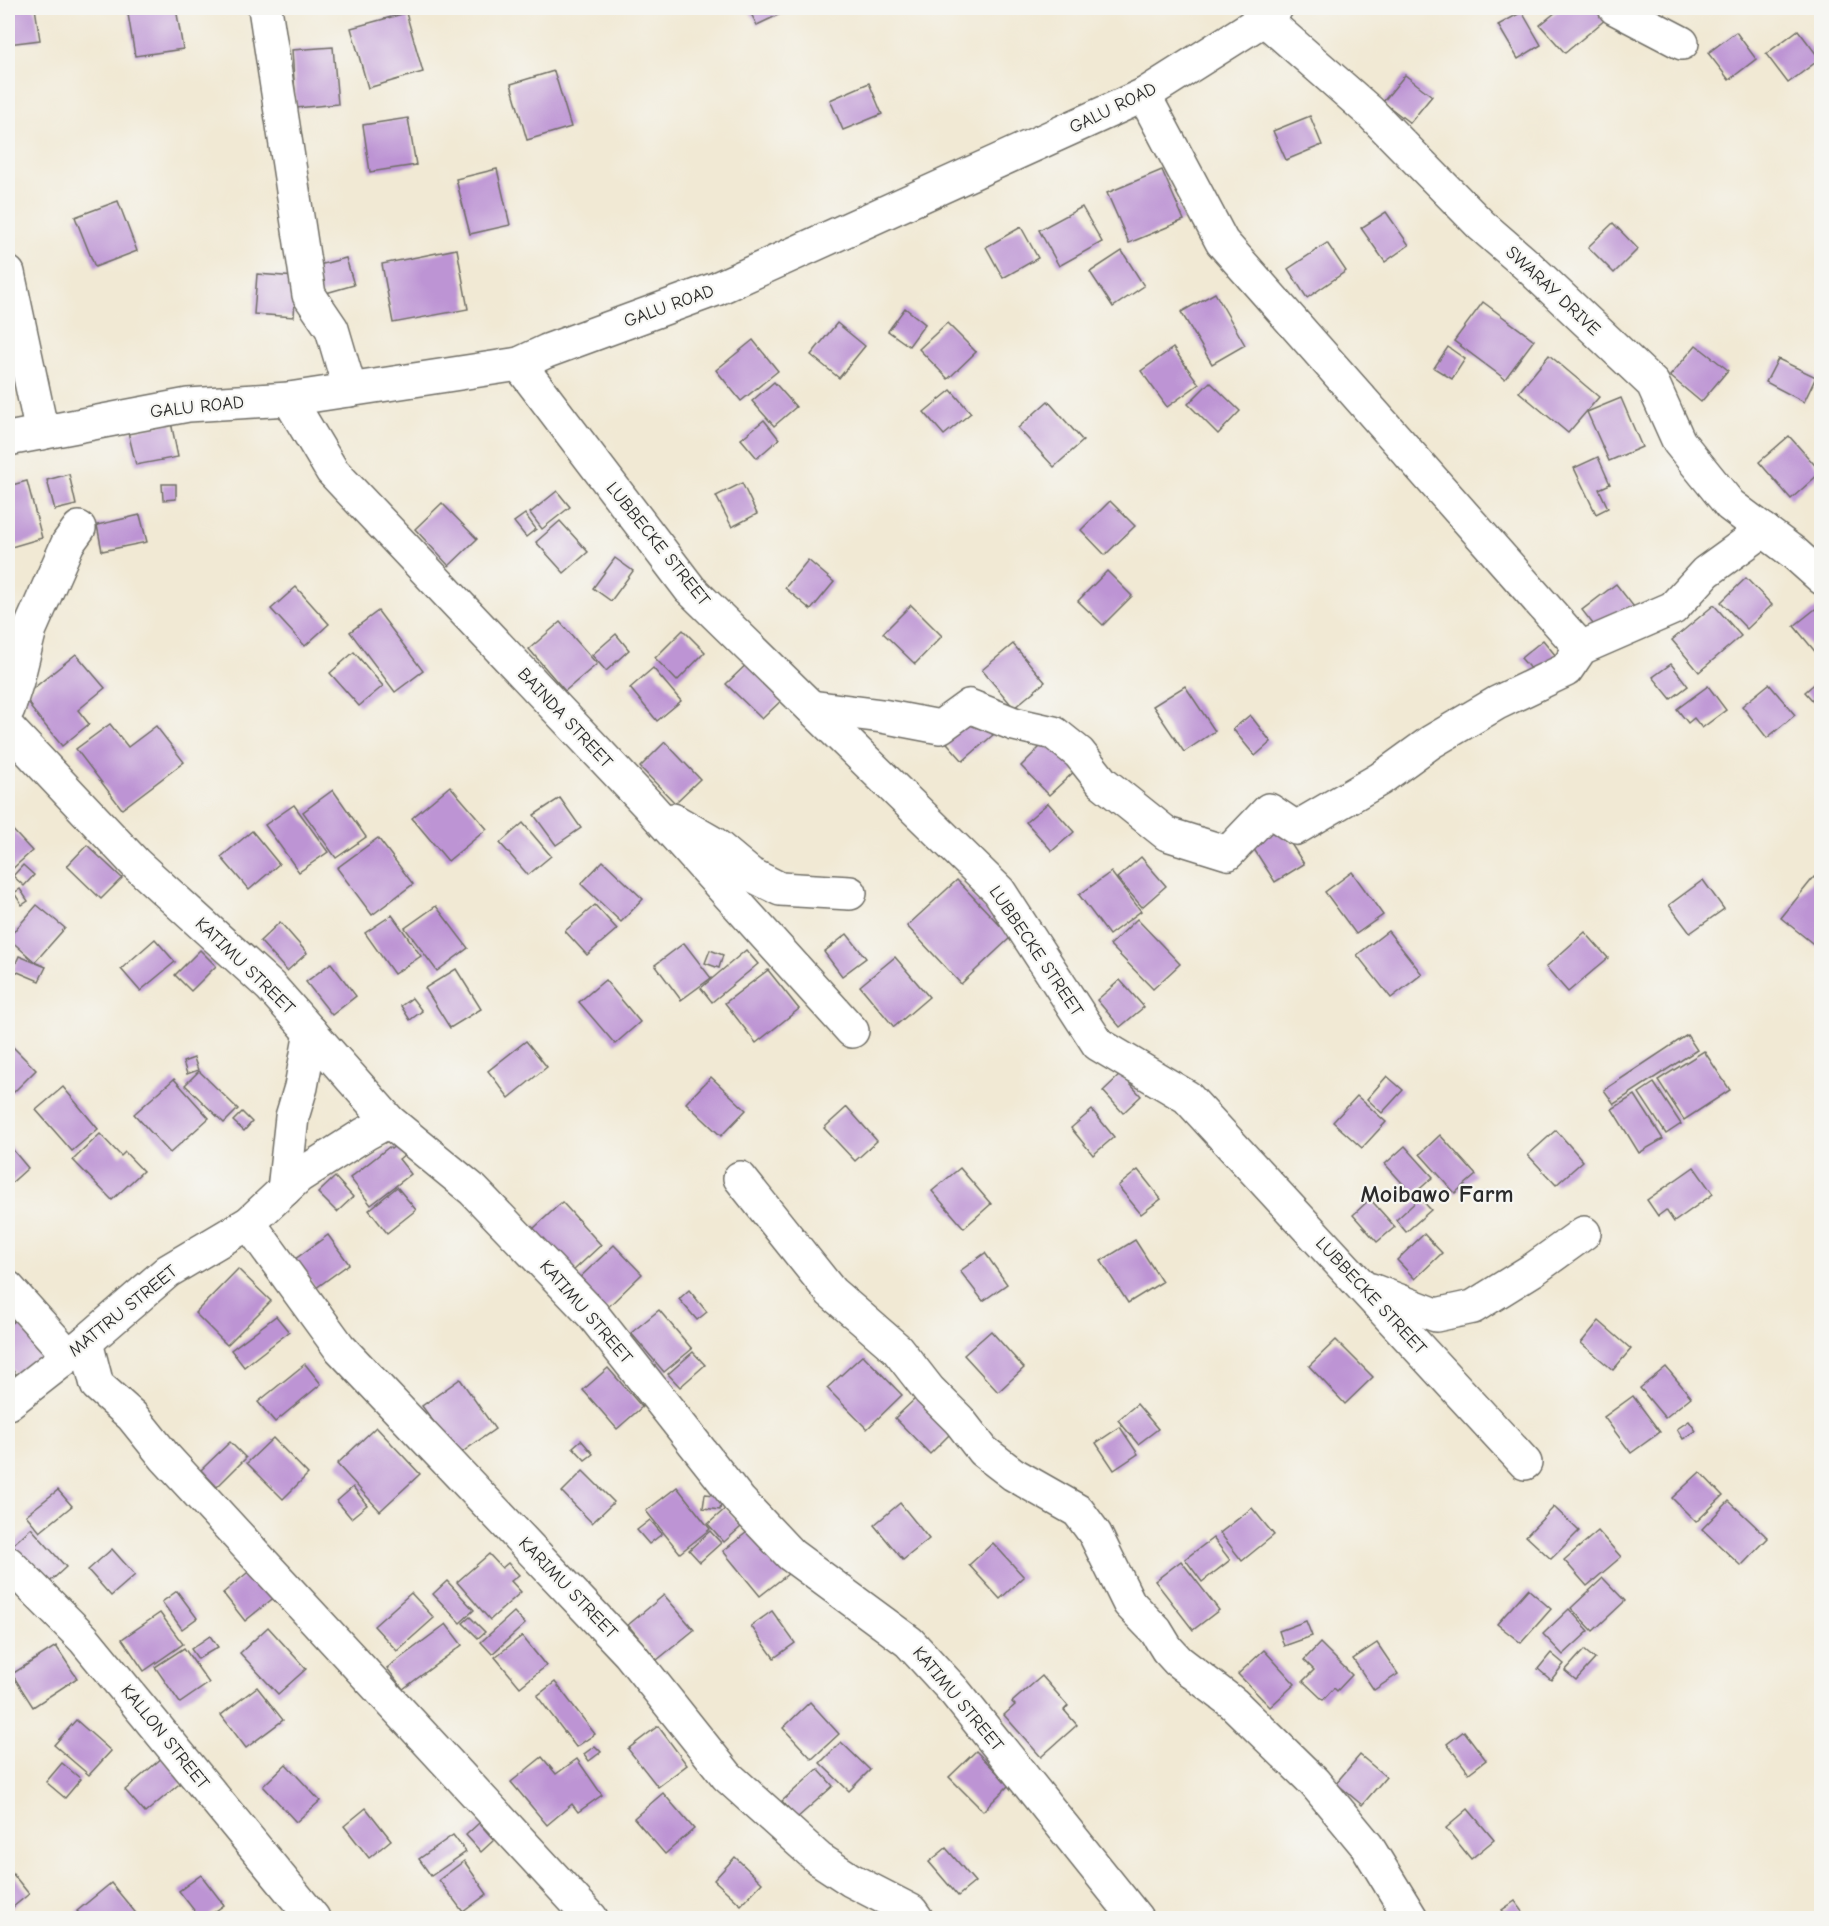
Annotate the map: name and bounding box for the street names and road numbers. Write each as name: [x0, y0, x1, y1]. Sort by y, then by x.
street label: GALU ROAD: [1066, 78, 1160, 138]
street label: SWARAY DRIVE: [1501, 242, 1605, 340]
street label: GALU ROAD: [621, 280, 717, 332]
street label: GALU ROAD: [149, 392, 245, 422]
street label: LUBBECKE STREET: [602, 478, 715, 611]
street label: BAINDA STREET: [513, 663, 617, 773]
street label: LUBBECKE STREET: [985, 882, 1088, 1021]
street label: KATIMU STREET: [191, 913, 300, 1019]
street label: LUBBECKE STREET: [1311, 1233, 1431, 1360]
street label: KATIMU STREET: [535, 1256, 637, 1369]
street label: MATTRU STREET: [64, 1260, 182, 1361]
street label: KARIMU STREET: [514, 1533, 622, 1644]
street label: KATIMU STREET: [908, 1642, 1008, 1756]
street label: KALLON STREET: [116, 1680, 214, 1794]

